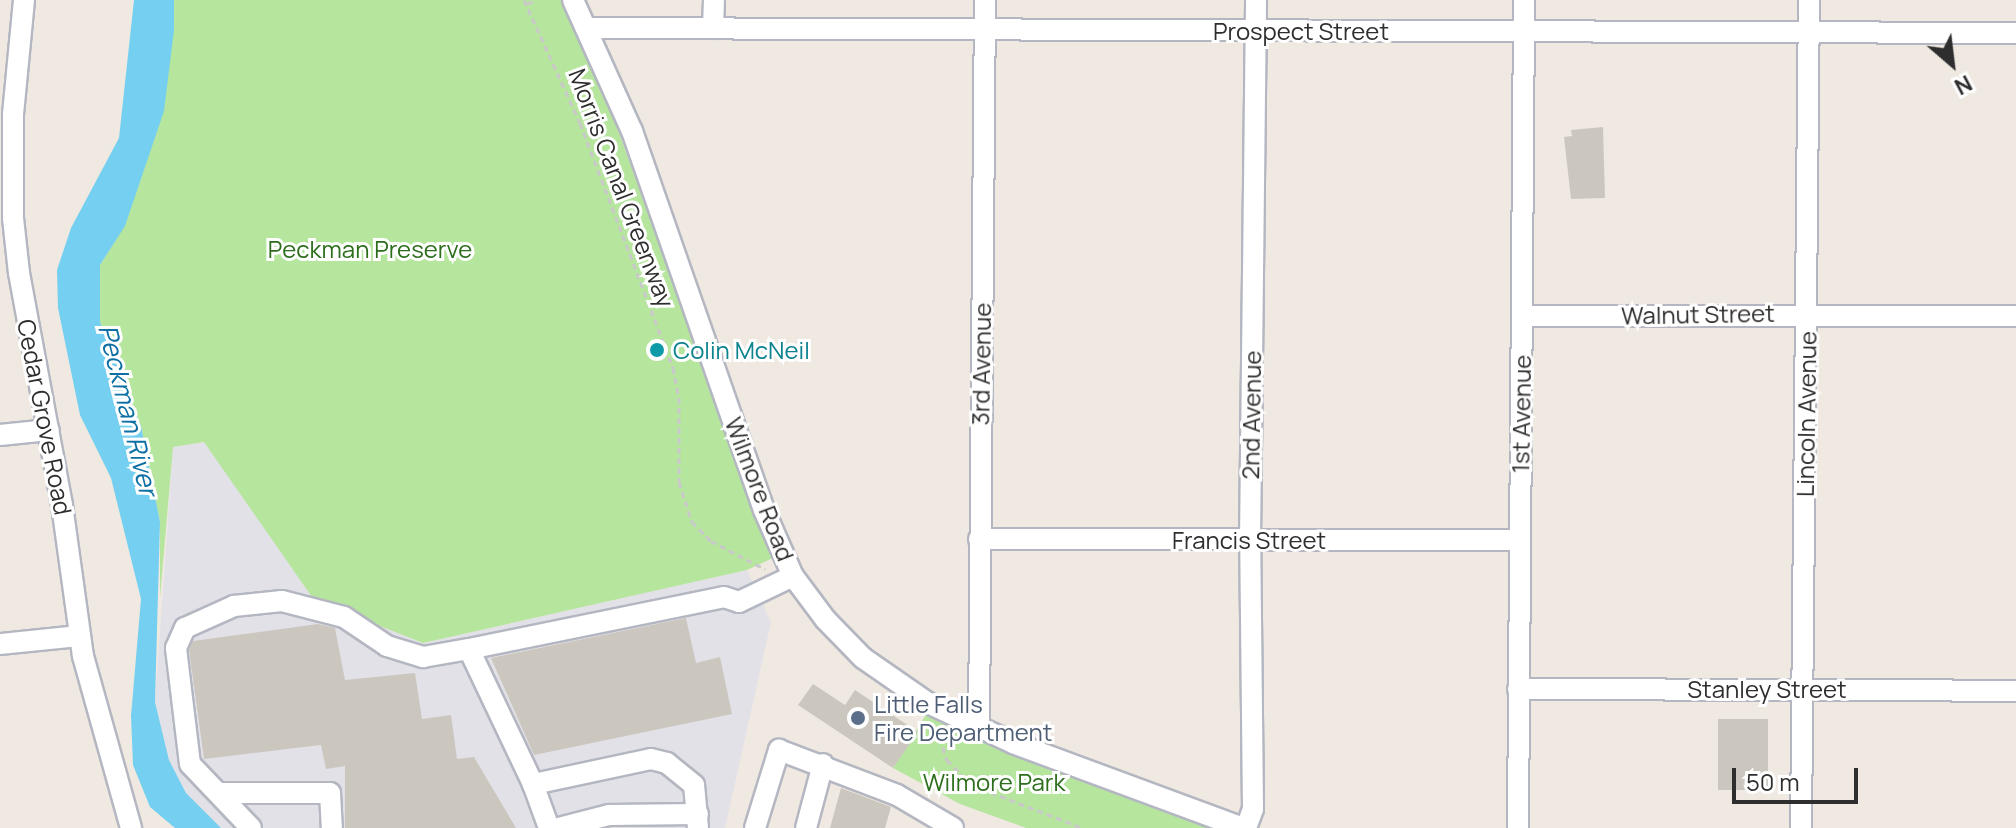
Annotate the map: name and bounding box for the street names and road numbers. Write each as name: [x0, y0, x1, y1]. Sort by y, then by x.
street label: Prospect Street: [1213, 17, 1389, 45]
street label: Morris Canal Greenway: [563, 65, 681, 311]
street label: Walnut Street: [1621, 298, 1775, 330]
street label: 3rd Avenue: [966, 302, 996, 426]
street label: Cedar Grove Road: [12, 317, 78, 517]
street label: Lincoln Avenue: [1790, 331, 1822, 497]
street label: 2nd Avenue: [1235, 350, 1267, 480]
street label: 1st Avenue: [1506, 354, 1536, 474]
street label: Wilmore Road: [719, 413, 801, 565]
street label: Francis Street: [1172, 526, 1326, 554]
street label: Stanley Street: [1687, 675, 1847, 703]

